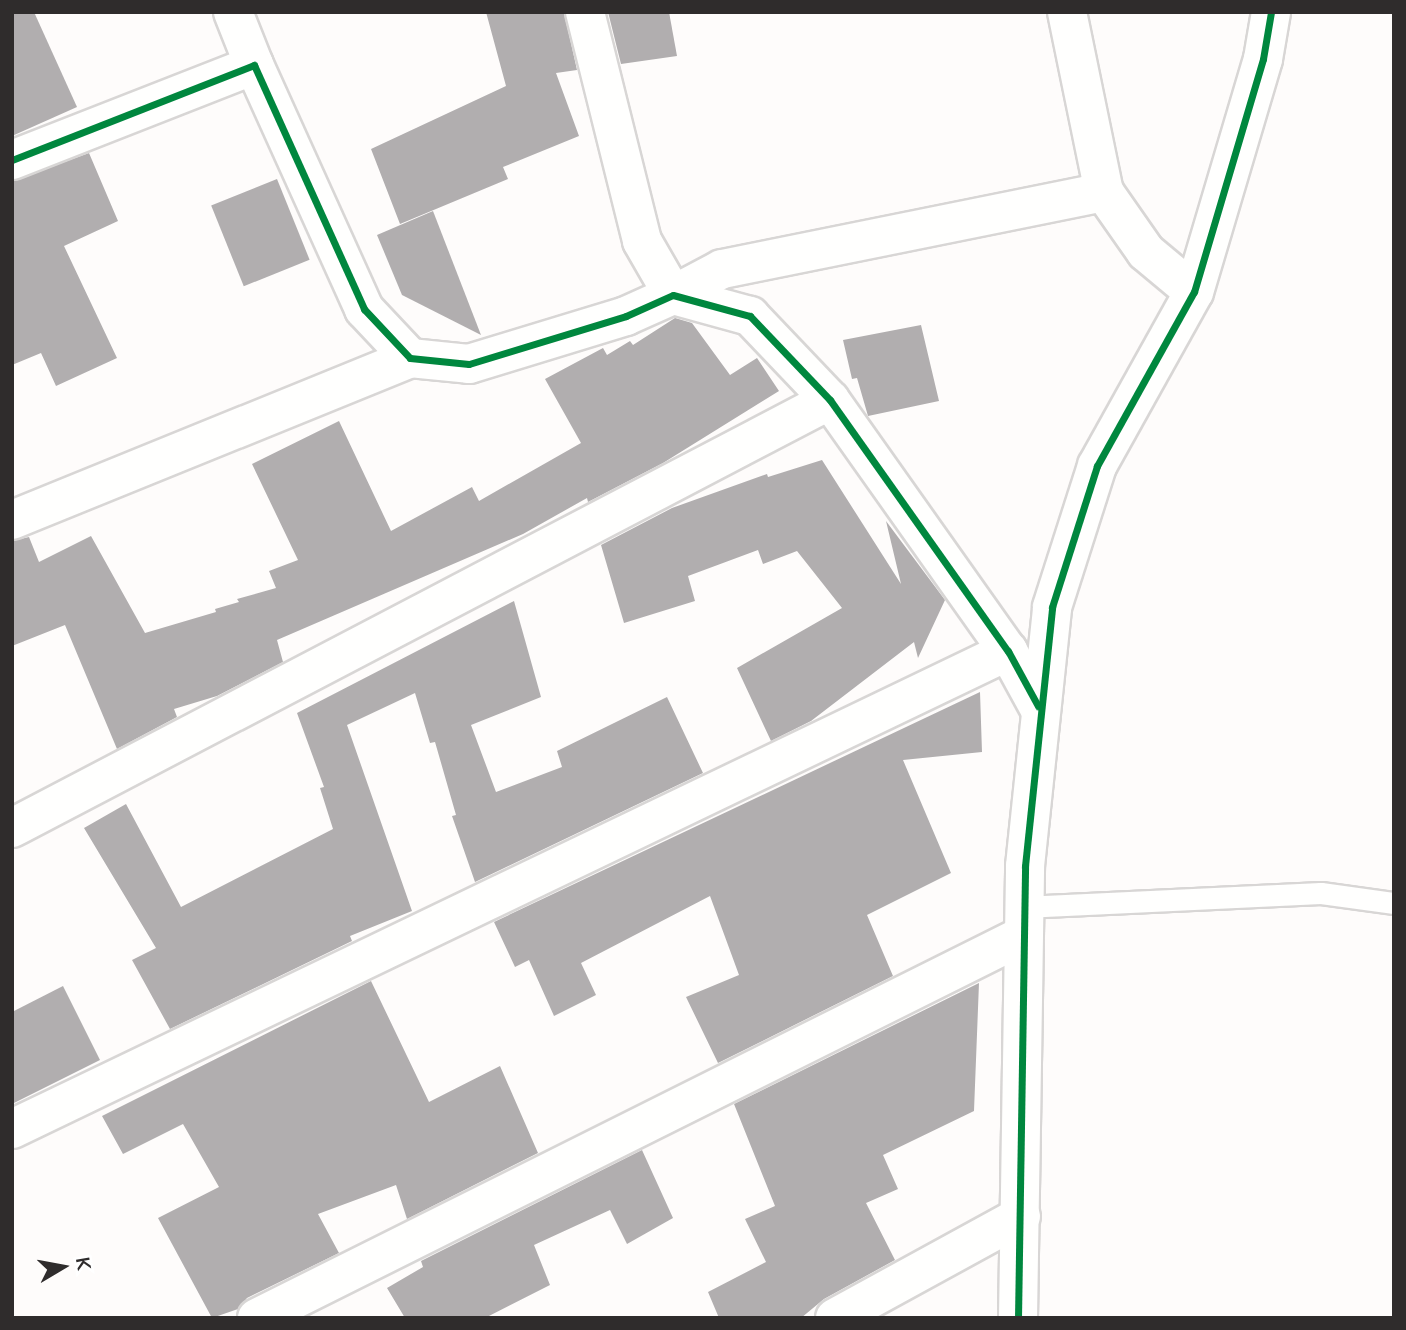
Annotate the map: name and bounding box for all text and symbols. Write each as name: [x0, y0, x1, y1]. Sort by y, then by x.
north arrow: [28, 1232, 98, 1302]
text: K: [71, 1255, 97, 1272]

